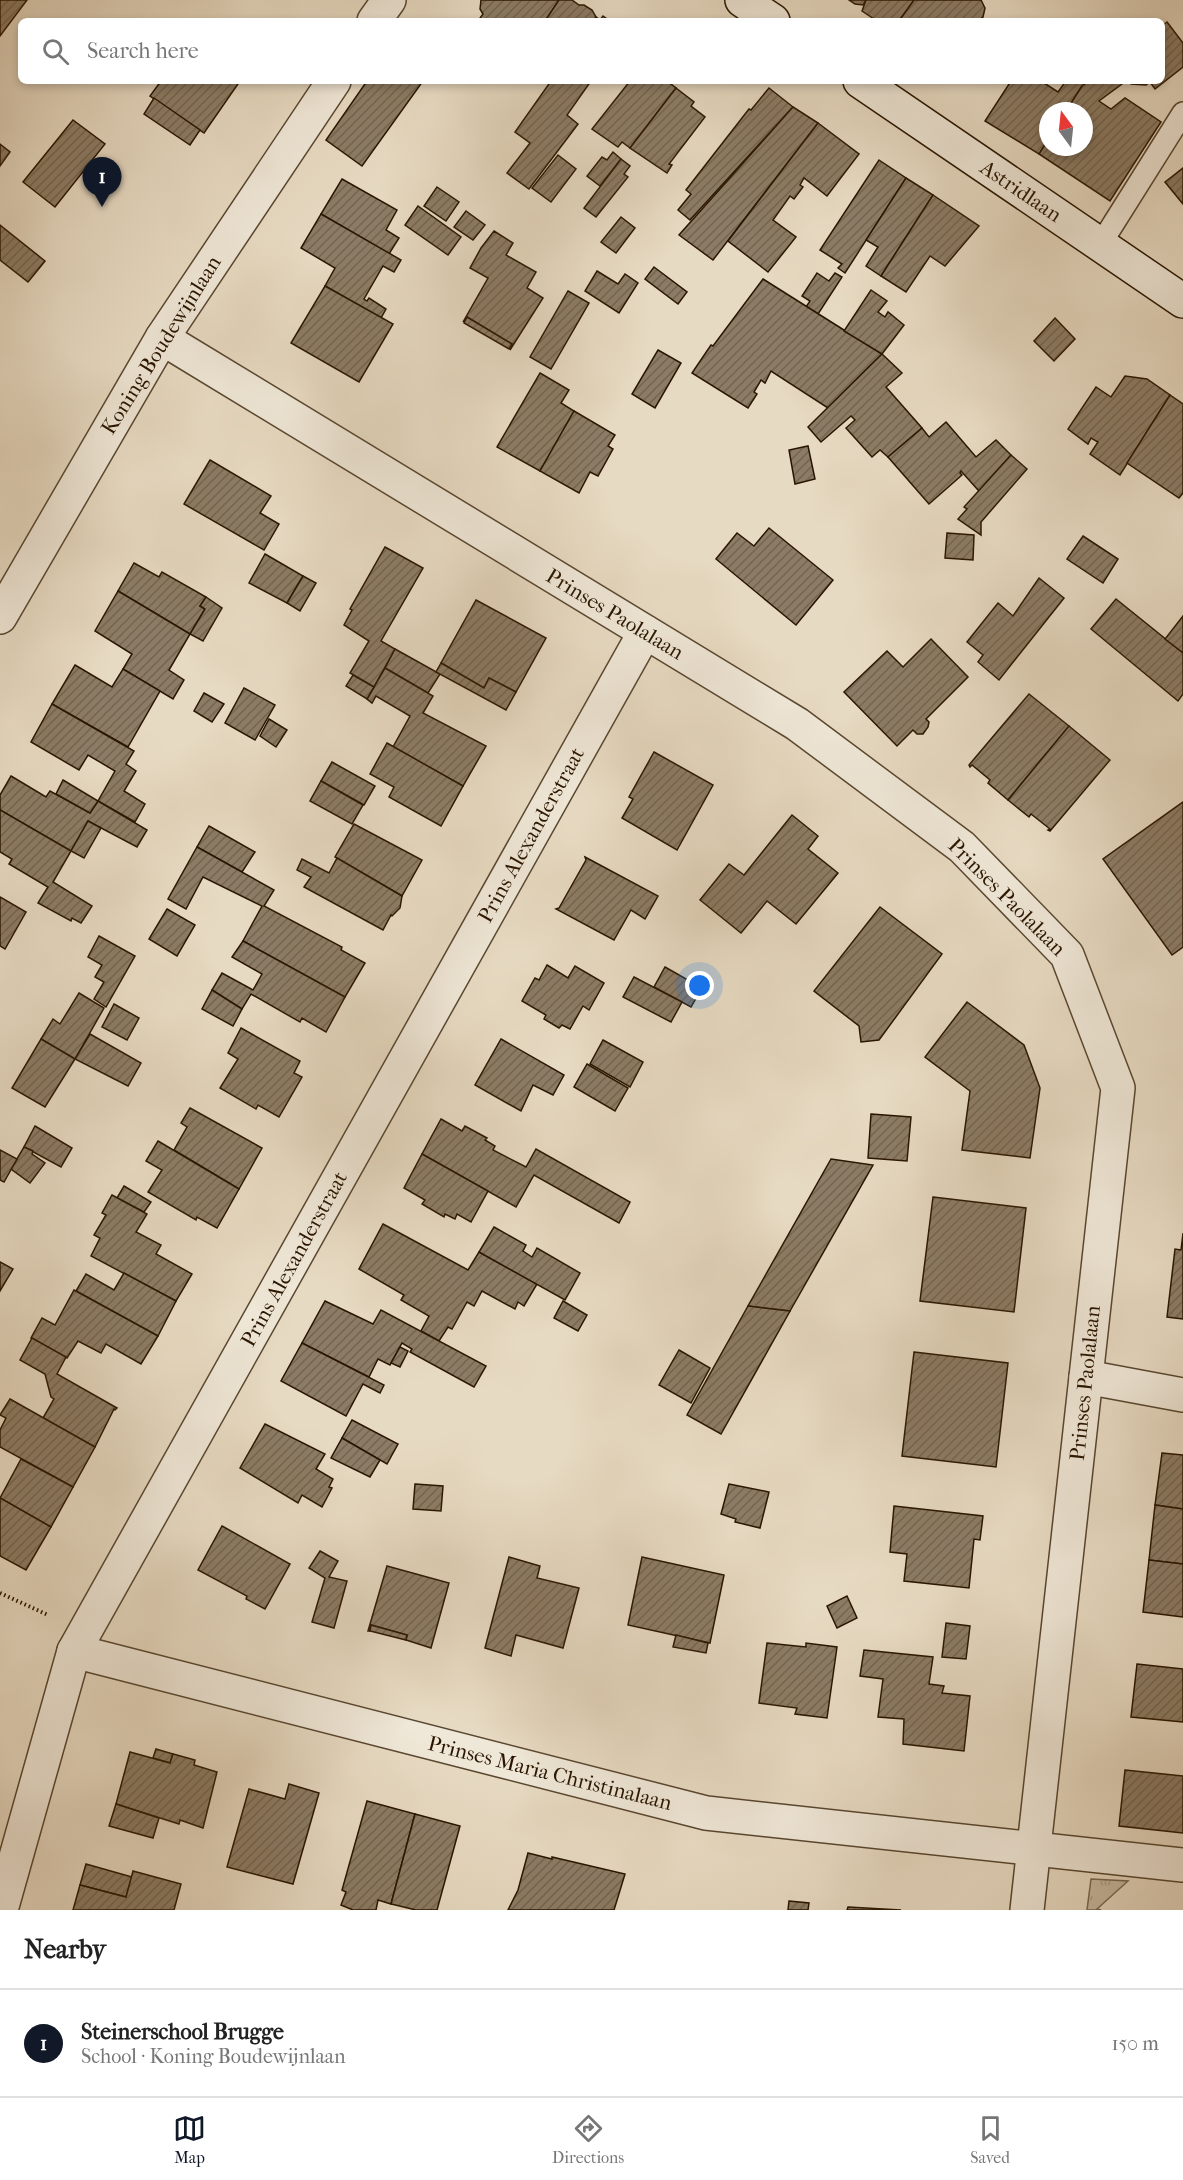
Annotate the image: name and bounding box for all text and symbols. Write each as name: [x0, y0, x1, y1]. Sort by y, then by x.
search box: [18, 18, 1165, 84]
icon: search: [39, 35, 72, 68]
text: Search here: [87, 38, 199, 64]
north arrow: [1039, 102, 1093, 156]
street label: Astridlaan: [975, 155, 1066, 227]
pin: 1: [82, 158, 122, 207]
street label: Koning Boudewijnlaan: [96, 251, 226, 439]
street label: Prinses Paolalaan: [542, 564, 688, 664]
street label: Prins Alexanderstraat: [473, 743, 589, 927]
street label: Prinses Paolalaan: [943, 833, 1071, 961]
your location: [685, 971, 714, 1000]
street label: Prins Alexanderstraat: [236, 1167, 352, 1351]
street label: Prinses Paolalaan: [1065, 1304, 1105, 1462]
street label: Prinses Maria Christinalaan: [426, 1731, 674, 1815]
text: Nearby: [24, 1934, 106, 1965]
text: Steinerschool Brugge: [81, 2019, 284, 2045]
text: 1: [40, 2032, 47, 2055]
text: 150 m: [1111, 2032, 1159, 2055]
text: School · Koning Boudewijnlaan: [81, 2045, 346, 2068]
tab: Map: [173, 2112, 206, 2167]
tab: Directions: [552, 2112, 624, 2167]
tab: Saved: [970, 2112, 1010, 2167]

